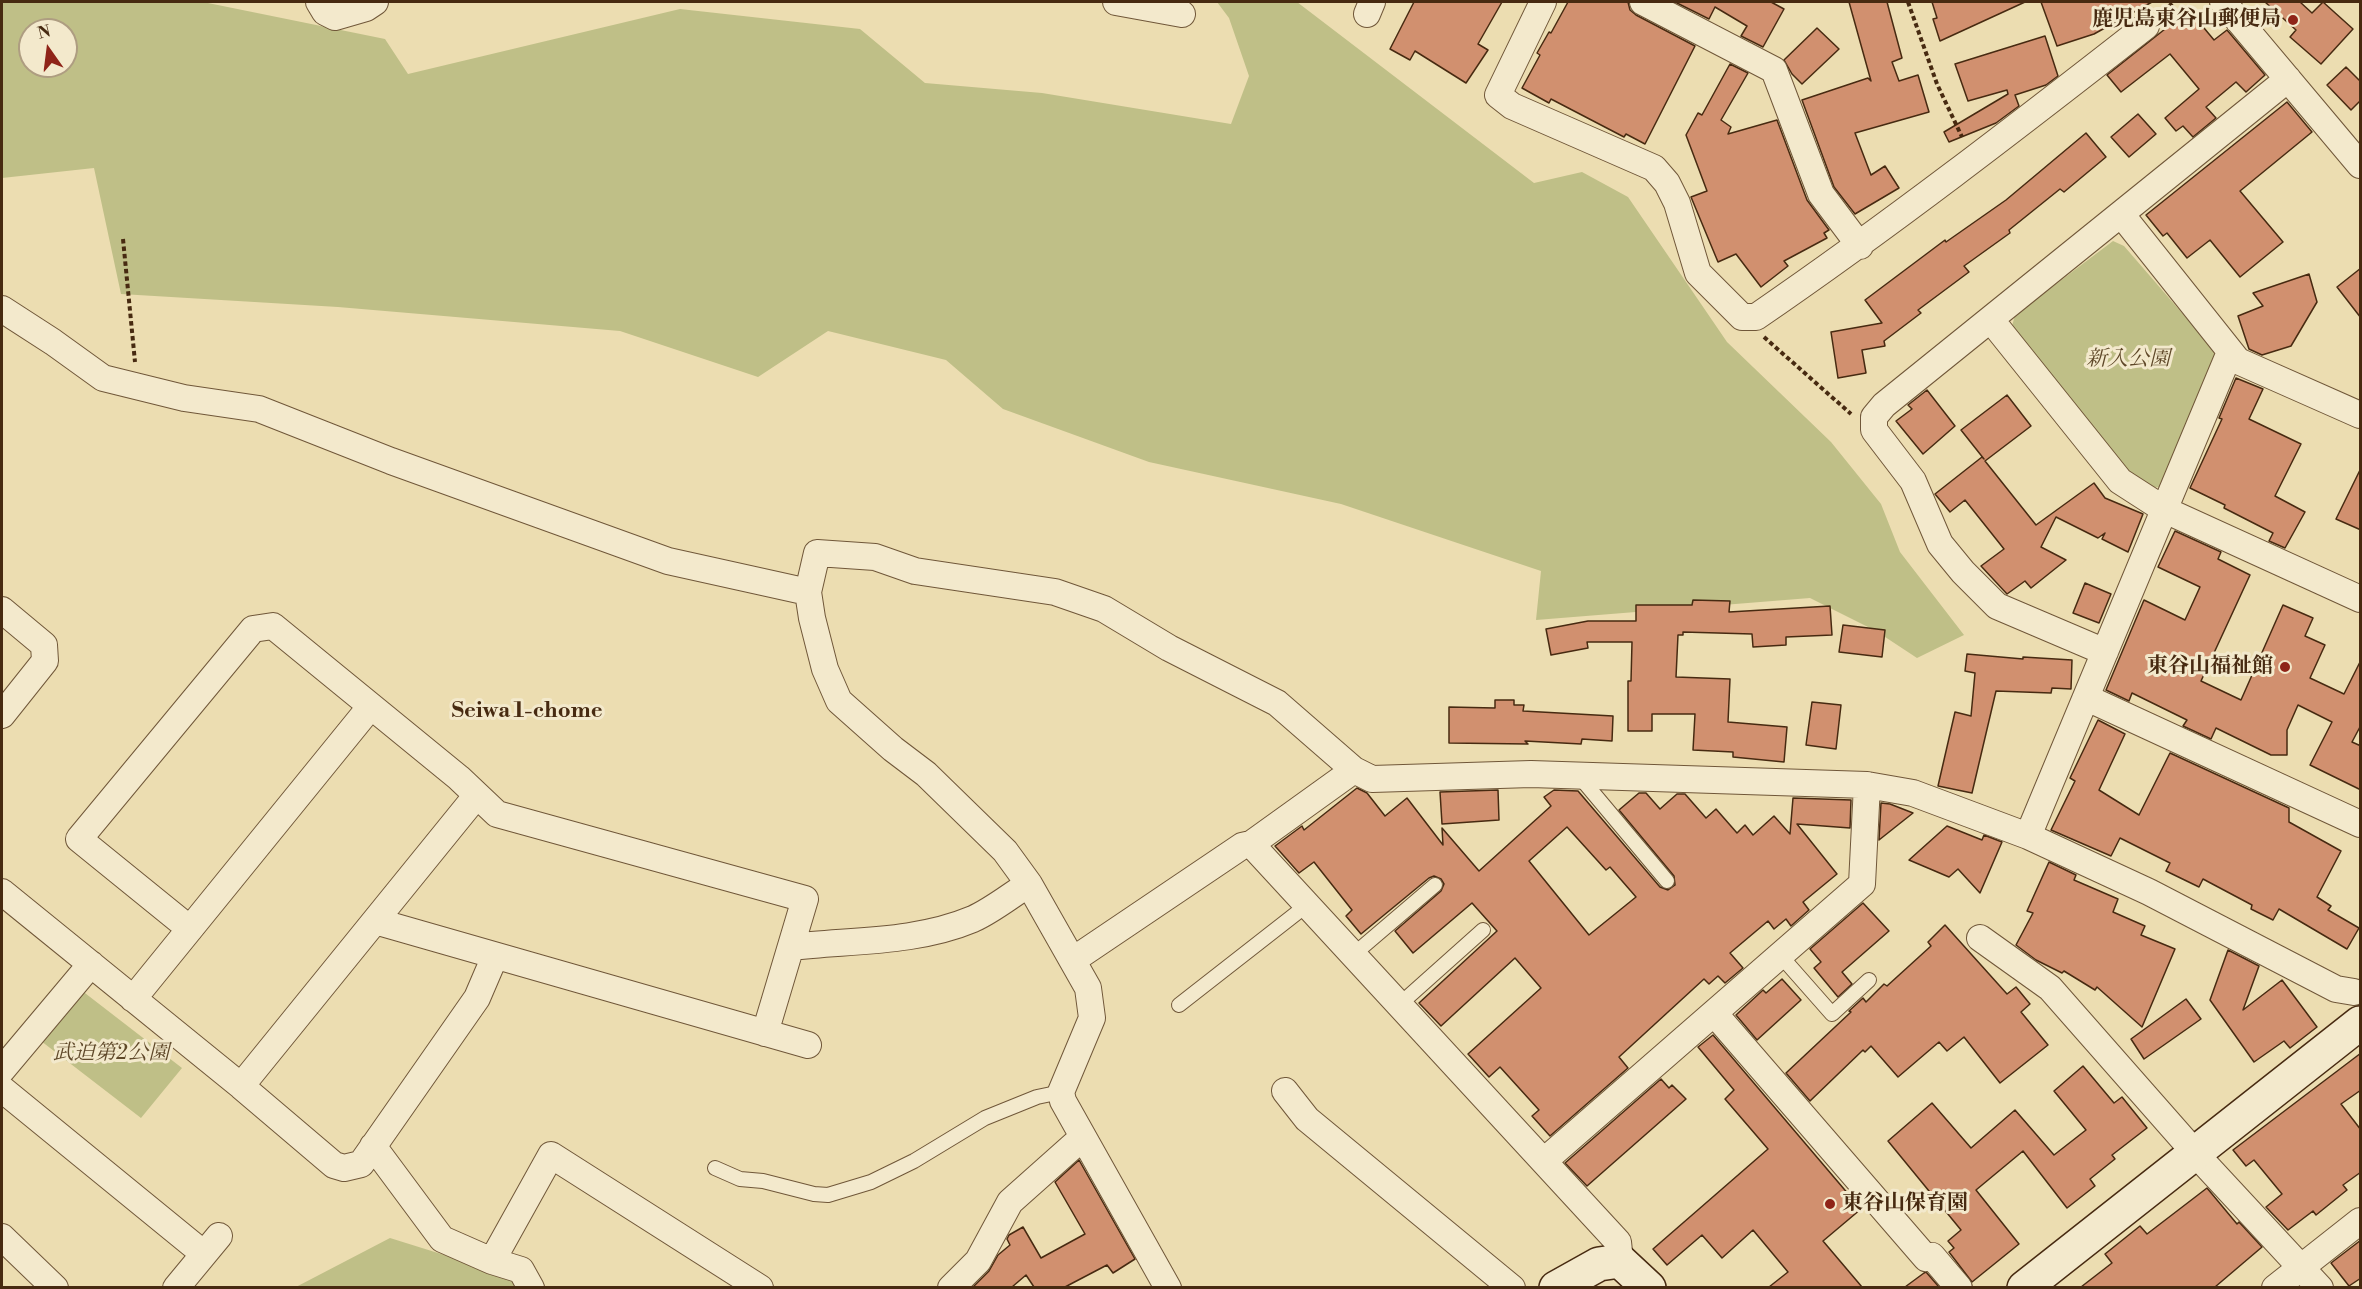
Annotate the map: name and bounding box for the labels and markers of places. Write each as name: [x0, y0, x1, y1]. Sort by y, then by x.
place label: 鹿児島東谷山郵便局: [2092, 7, 2281, 33]
marker: 鹿児島東谷山郵便局: [2286, 13, 2300, 27]
place label: 東谷山福祉館: [2147, 654, 2273, 680]
marker: 東谷山福祉館: [2278, 660, 2292, 674]
place label: 東谷山保育園: [1842, 1191, 1968, 1217]
marker: 東谷山保育園: [1823, 1197, 1837, 1211]

